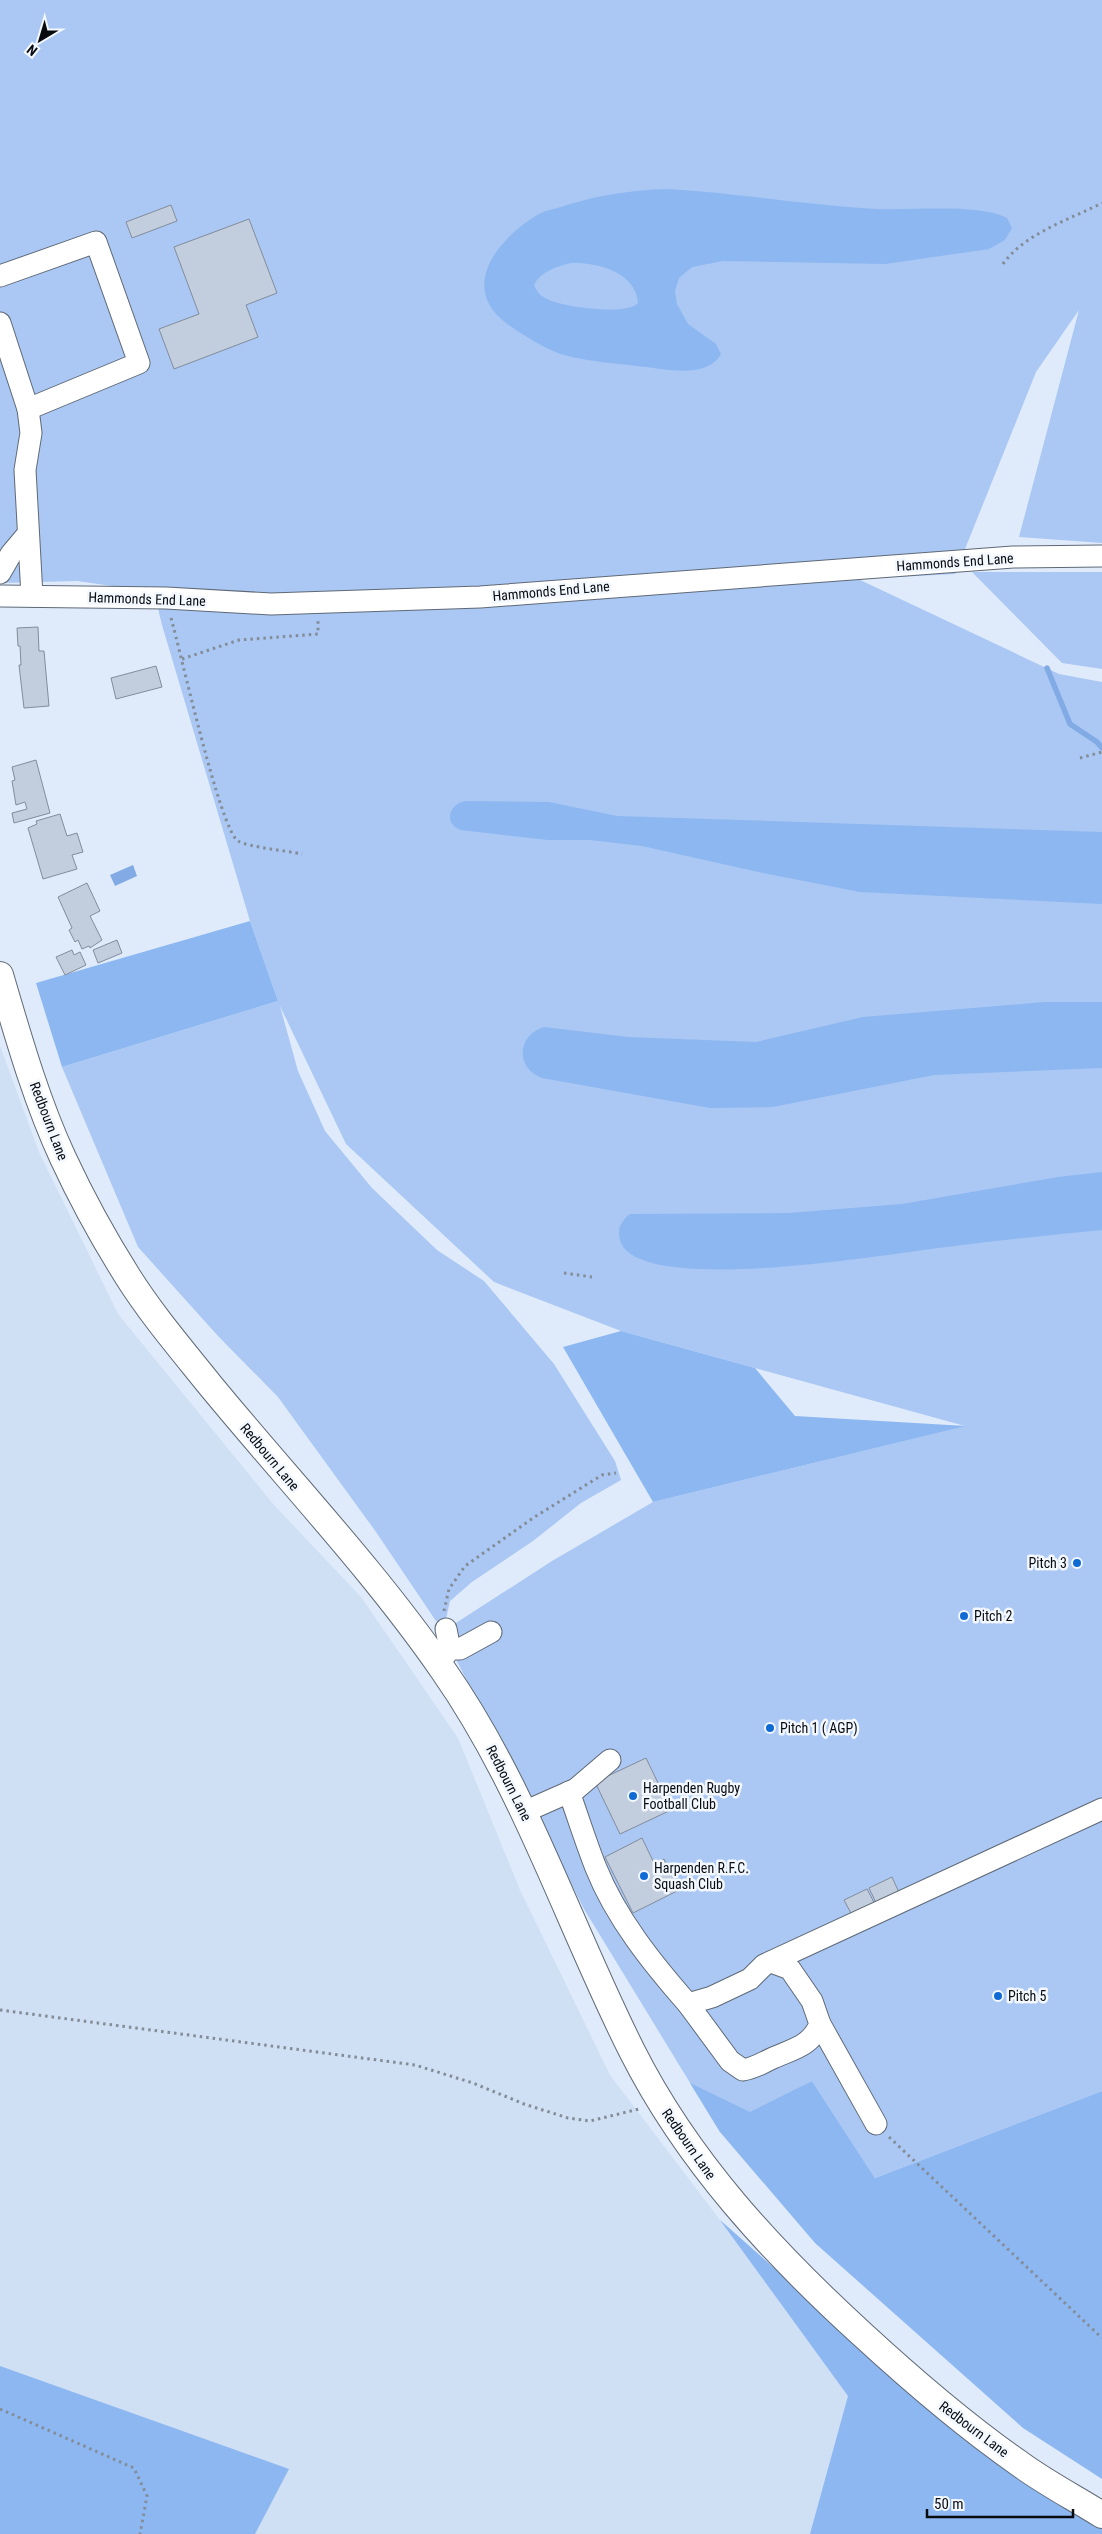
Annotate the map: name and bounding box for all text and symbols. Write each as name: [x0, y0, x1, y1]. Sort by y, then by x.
north arrow: [15, 15, 65, 65]
text: N: [24, 41, 40, 59]
street label: Hammonds End Lane: [896, 550, 1015, 574]
street label: Hammonds End Lane: [492, 578, 611, 604]
street label: Hammonds End Lane: [88, 589, 206, 609]
street label: Redbourn Lane: [27, 1080, 71, 1163]
street label: Redbourn Lane: [237, 1420, 303, 1494]
place label: Pitch 3: [1029, 1555, 1067, 1571]
marker: Pitch 3: [1071, 1557, 1083, 1569]
place label: Pitch 2: [974, 1608, 1013, 1624]
marker: Pitch 2: [958, 1610, 970, 1622]
place label: Pitch 1 ( AGP): [780, 1720, 858, 1737]
marker: Pitch 1 ( AGP): [764, 1722, 776, 1734]
street label: Redbourn Lane: [483, 1743, 535, 1824]
place label: Harpenden Rugby Football Club: [643, 1780, 740, 1812]
marker: Harpenden Rugby Football Club: [627, 1790, 639, 1802]
place label: Harpenden R.F.C. Squash Club: [654, 1860, 749, 1892]
marker: Harpenden R.F.C. Squash Club: [638, 1870, 650, 1882]
place label: Pitch 5: [1008, 1988, 1047, 2004]
marker: Pitch 5: [992, 1990, 1004, 2002]
street label: Redbourn Lane: [659, 2106, 719, 2183]
street label: Redbourn Lane: [936, 2398, 1012, 2461]
scale bar: [927, 2486, 1073, 2518]
text: 50 m: [934, 2495, 964, 2513]

